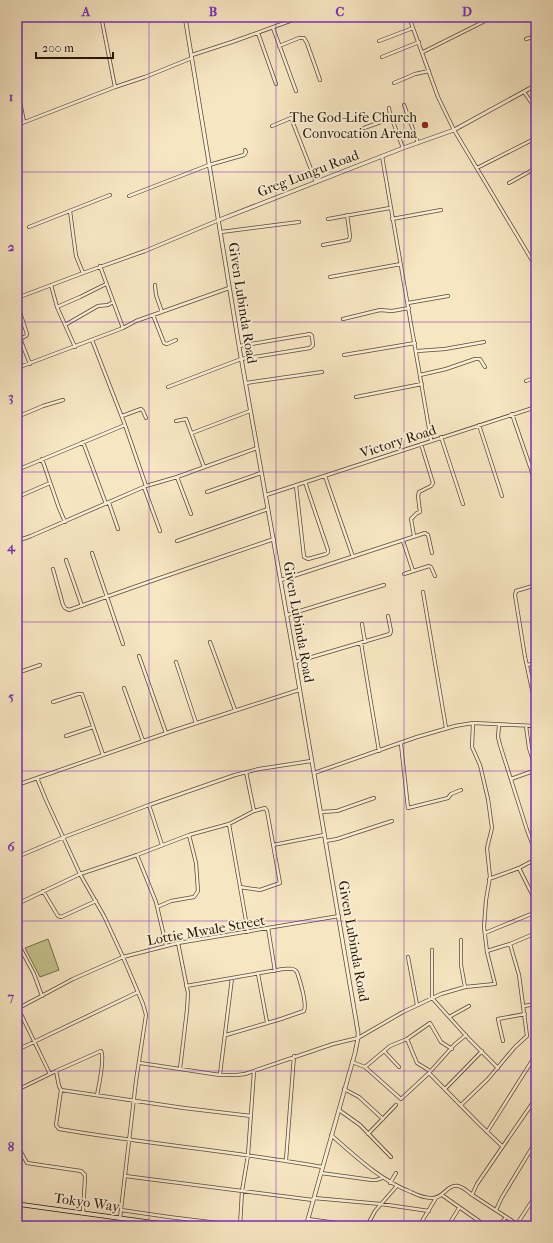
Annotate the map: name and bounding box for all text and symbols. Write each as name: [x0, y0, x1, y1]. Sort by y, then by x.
text: A: [81, 4, 91, 19]
text: B: [209, 4, 218, 19]
text: C: [336, 4, 345, 19]
text: D: [462, 4, 472, 19]
scale bar: [36, 34, 113, 60]
text: 200 m: [42, 41, 74, 55]
text: 1: [9, 89, 14, 104]
place label: The God-Life Church Convocation Arena: [289, 109, 418, 142]
marker: The God-Life Church Convocation Arena: [420, 120, 430, 130]
street label: Greg Lungu Road: [255, 146, 362, 201]
text: 2: [8, 239, 15, 254]
street label: Given Lubinda Road: [225, 241, 261, 365]
text: 3: [8, 389, 14, 405]
street label: Victory Road: [357, 421, 439, 462]
text: 4: [6, 539, 16, 555]
street label: Given Lubinda Road: [279, 560, 318, 684]
text: 5: [8, 689, 14, 704]
text: 6: [7, 839, 15, 854]
street label: Given Lubinda Road: [334, 879, 373, 1003]
street label: Lottie Mwale Street: [146, 912, 266, 949]
text: 7: [7, 989, 15, 1004]
text: 8: [8, 1139, 15, 1154]
street label: Tokyo Way: [53, 1189, 121, 1216]

